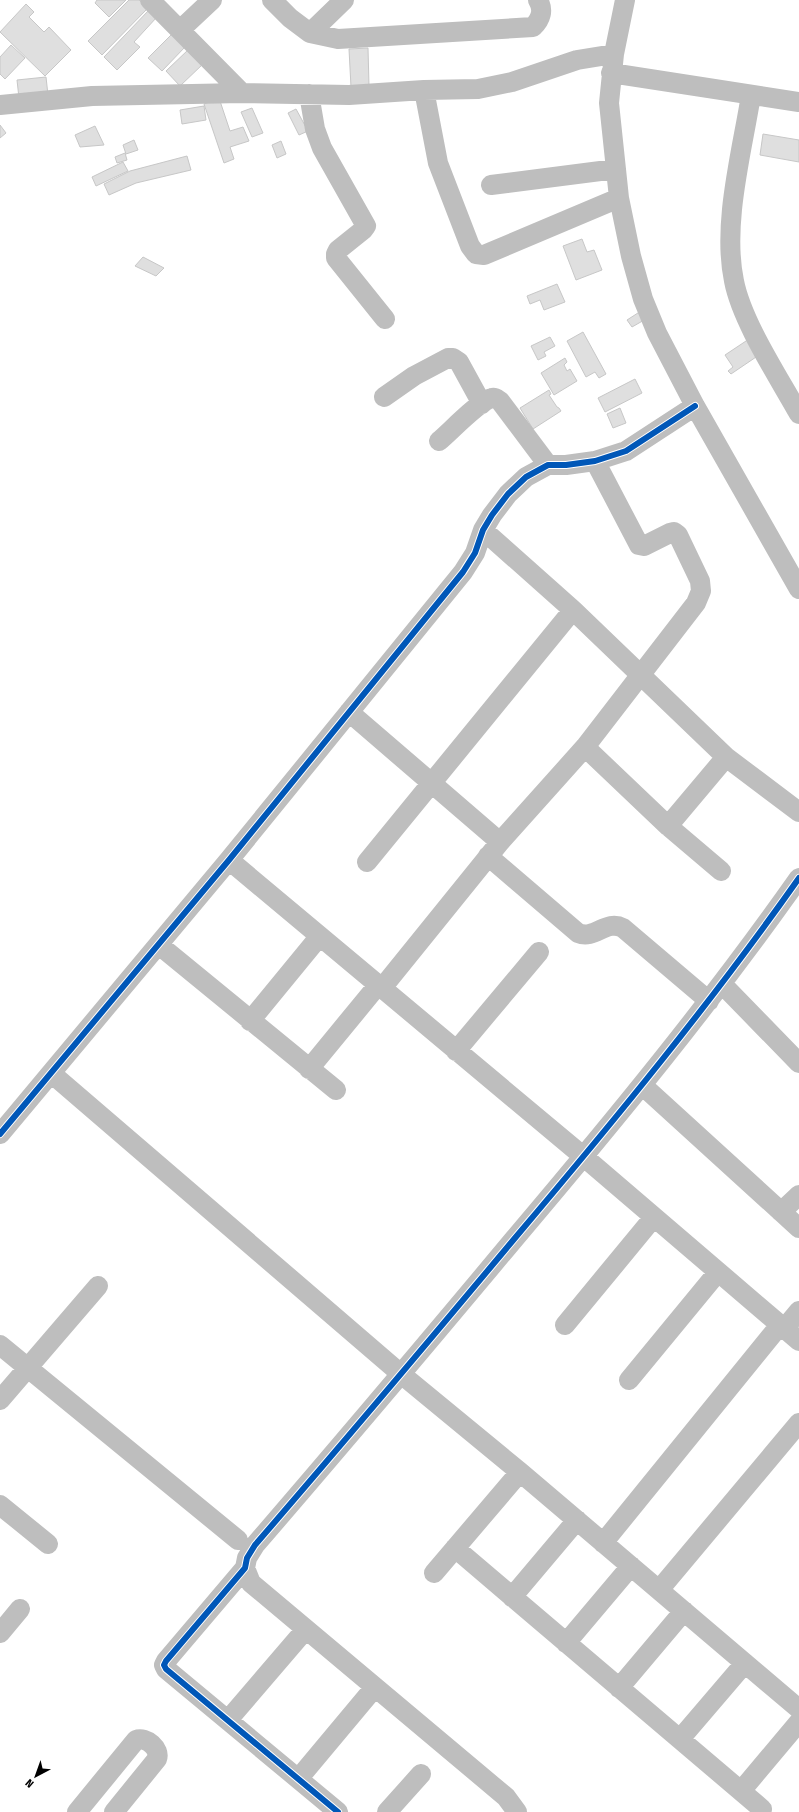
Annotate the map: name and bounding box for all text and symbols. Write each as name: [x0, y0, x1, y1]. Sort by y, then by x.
north arrow: [16, 1756, 56, 1796]
text: N: [23, 1776, 37, 1790]

